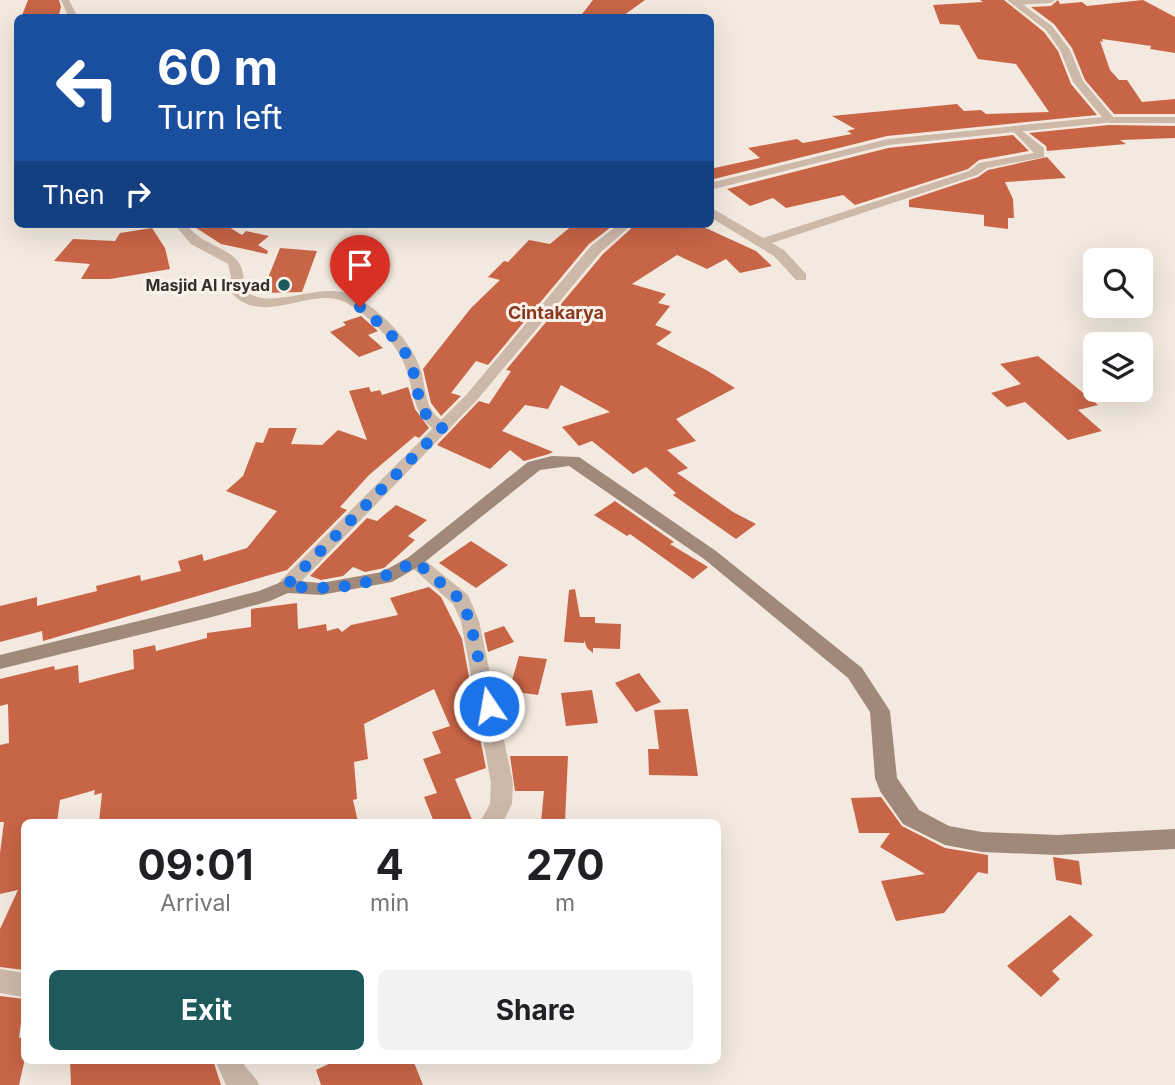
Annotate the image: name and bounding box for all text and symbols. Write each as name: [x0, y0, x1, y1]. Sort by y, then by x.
text: 60 m: [157, 38, 278, 97]
icon: left: [42, 42, 133, 133]
text: Turn left: [157, 98, 282, 137]
icon: right: [119, 175, 157, 213]
text: Then: [42, 179, 105, 210]
pin: [330, 235, 390, 307]
icon: arrive: [341, 246, 379, 284]
map controls: [1083, 248, 1153, 402]
button: search: [1083, 248, 1153, 318]
place label: Masjid Al Irsyad: [145, 275, 270, 295]
marker: Masjid Al Irsyad: [276, 277, 292, 293]
district label: Cintakarya: [508, 302, 604, 323]
button: layers: [1083, 332, 1153, 402]
position arrow: [452, 669, 526, 743]
text: 09:01: [138, 839, 254, 890]
text: 4: [376, 839, 404, 890]
text: 270: [526, 839, 604, 890]
text: Arrival: [160, 889, 231, 917]
text: min: [370, 889, 409, 917]
text: m: [555, 889, 575, 917]
button: Exit: [49, 970, 364, 1050]
button: Share: [378, 970, 693, 1050]

